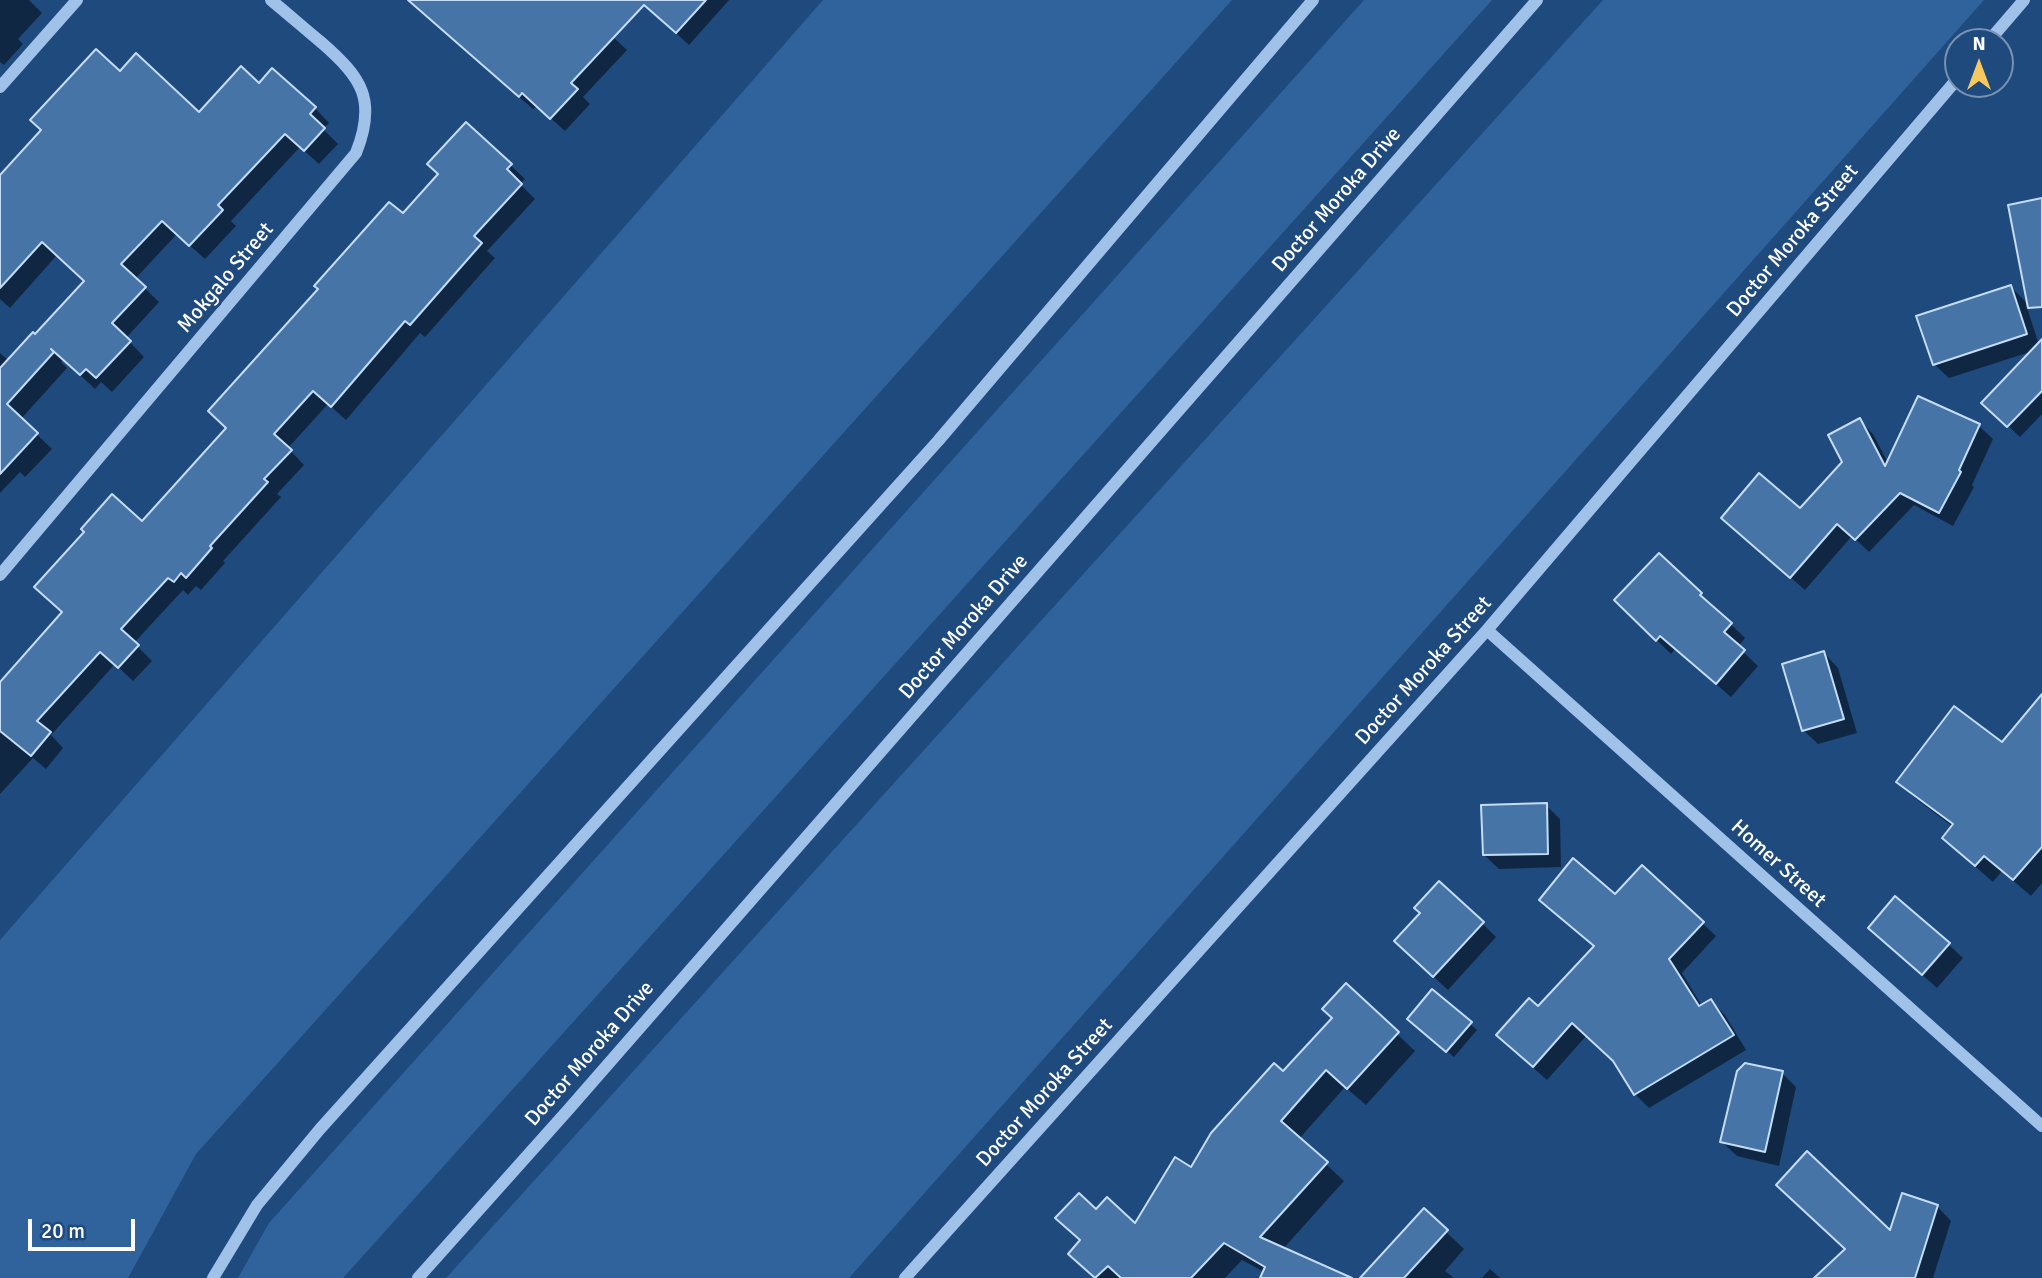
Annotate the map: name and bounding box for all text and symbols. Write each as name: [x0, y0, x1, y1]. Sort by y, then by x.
north arrow: [1944, 28, 2014, 98]
text: N: [1972, 32, 1986, 56]
street label: Doctor Moroka Drive: [1267, 122, 1407, 278]
street label: Doctor Moroka Street: [1722, 160, 1864, 322]
street label: Mokgalo Street: [173, 218, 279, 338]
street label: Doctor Moroka Drive: [894, 549, 1034, 705]
street label: Doctor Moroka Street: [1351, 591, 1497, 751]
street label: Homer Street: [1725, 815, 1831, 913]
street label: Doctor Moroka Drive: [520, 976, 660, 1132]
street label: Doctor Moroka Street: [972, 1013, 1118, 1173]
scale bar: [32, 1204, 138, 1248]
text: 20 m: [41, 1218, 85, 1244]

